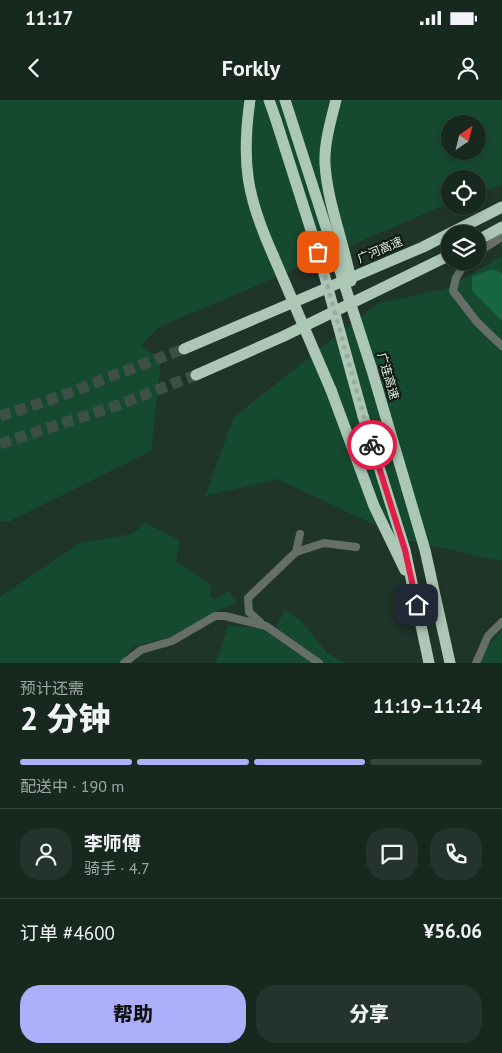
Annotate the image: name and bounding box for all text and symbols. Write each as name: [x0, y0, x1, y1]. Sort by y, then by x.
text: 11:17: [25, 6, 73, 30]
icon: back: [20, 54, 48, 82]
text: Forkly: [222, 54, 280, 82]
icon: person: [454, 54, 482, 82]
north arrow: [441, 115, 486, 160]
map controls: [441, 115, 486, 270]
button: locate: [441, 170, 486, 215]
button: layers: [441, 225, 486, 270]
pin: [297, 231, 339, 273]
street label: 广河高速: [355, 233, 405, 266]
icon: bag: [304, 238, 332, 266]
street label: 广连高速: [375, 351, 402, 401]
courier: [347, 420, 397, 470]
icon: bike: [358, 431, 386, 459]
pin: [396, 584, 438, 626]
icon: home: [403, 591, 431, 619]
text: 预计还需: [20, 678, 84, 698]
text: 11:19–11:24: [373, 694, 482, 718]
text: 2 分钟: [20, 697, 110, 739]
text: 配送中 · 190 m: [20, 776, 124, 796]
button: person: [20, 828, 72, 880]
button: chat: [366, 828, 418, 880]
button: phone: [430, 828, 482, 880]
text: 李师傅: [84, 831, 141, 855]
text: 骑手 · 4.7: [84, 858, 150, 878]
text: ¥56.06: [423, 919, 482, 943]
text: 订单 #4600: [20, 921, 115, 945]
button: 帮助: [20, 985, 246, 1043]
button: 分享: [256, 985, 482, 1043]

